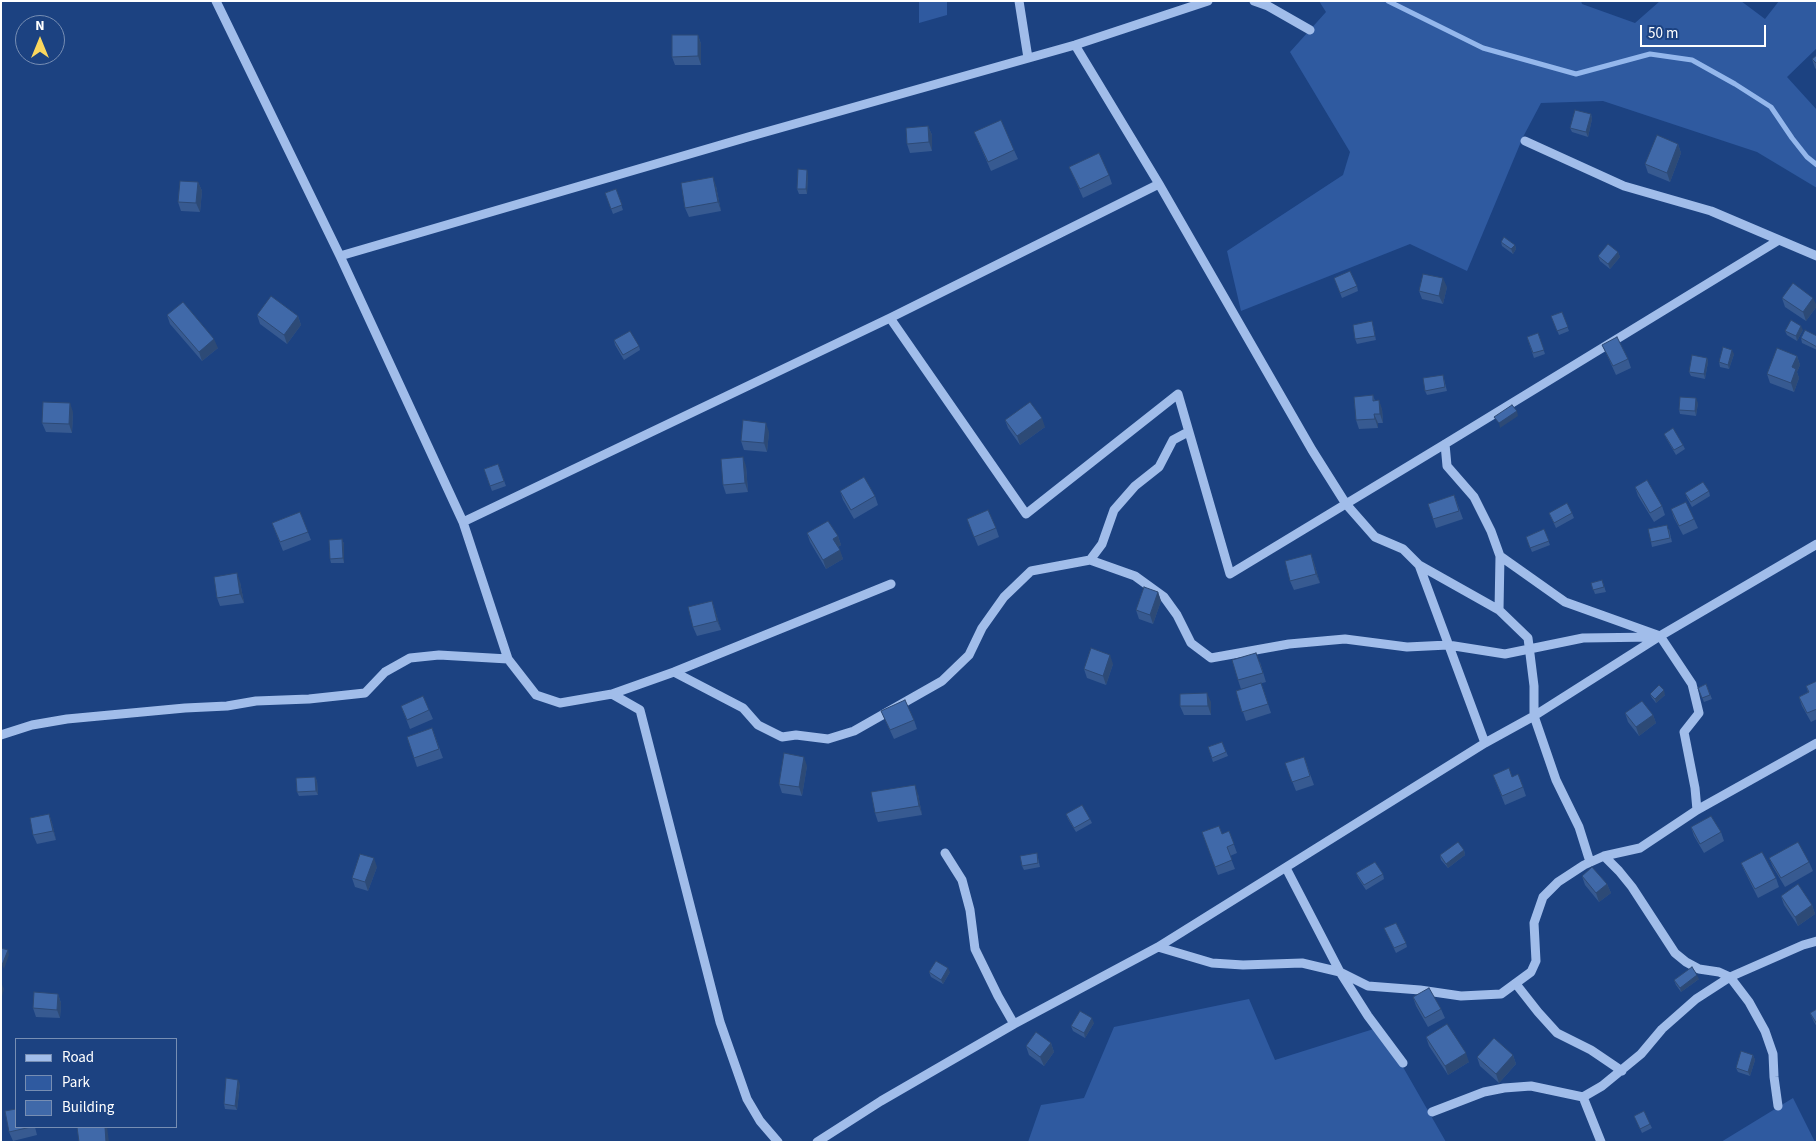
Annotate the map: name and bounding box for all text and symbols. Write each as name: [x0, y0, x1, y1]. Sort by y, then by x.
north arrow: [15, 15, 65, 65]
scale bar: [1643, 15, 1769, 47]
text: N: [35, 16, 45, 36]
text: 50 m: [1648, 23, 1678, 44]
legend: [15, 1038, 178, 1128]
text: Road: [62, 1047, 94, 1068]
text: Park: [62, 1072, 90, 1093]
text: Building: [62, 1097, 114, 1118]

